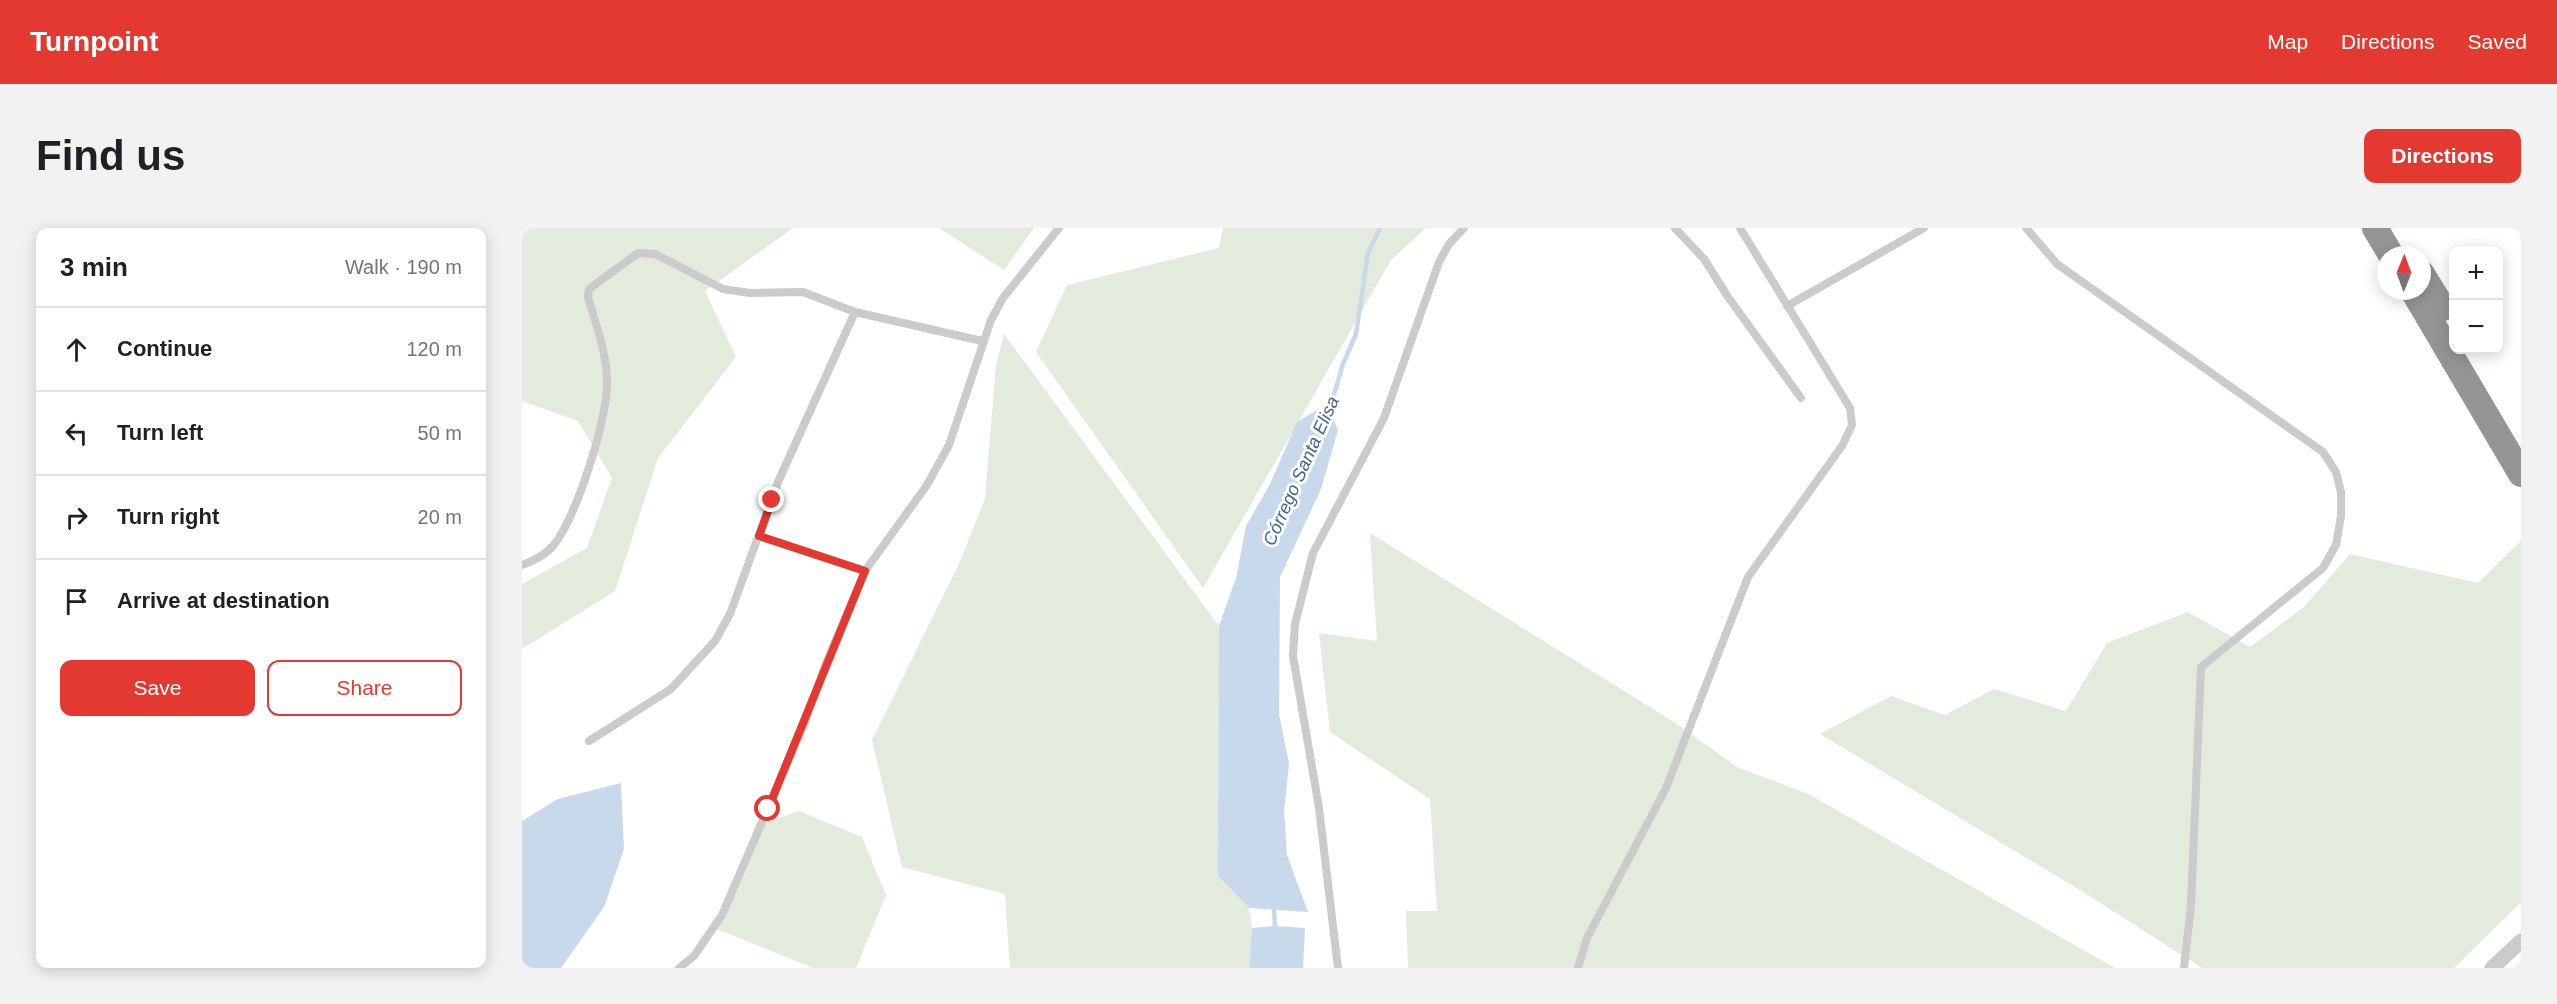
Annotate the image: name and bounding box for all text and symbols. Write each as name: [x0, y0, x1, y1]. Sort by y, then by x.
text: Turnpoint: [30, 26, 159, 57]
text: Map: [2267, 30, 2308, 53]
text: Directions: [2341, 30, 2434, 53]
text: Saved: [2467, 30, 2527, 53]
button: Directions: [2364, 129, 2521, 183]
text: Find us: [36, 132, 185, 179]
north arrow: [2377, 246, 2431, 300]
map controls: [2449, 246, 2503, 354]
button: +: [2449, 246, 2503, 300]
text: 3 min: [60, 252, 128, 282]
text: Walk · 190 m: [345, 256, 462, 278]
button: −: [2449, 300, 2503, 354]
icon: ahead: [60, 333, 93, 366]
text: Continue: [117, 336, 212, 361]
text: 120 m: [406, 338, 462, 360]
water label: Córrego Santa Elisa: [1259, 393, 1343, 549]
icon: left: [60, 417, 93, 450]
text: Turn left: [117, 420, 203, 445]
text: 50 m: [418, 422, 462, 444]
route end: [758, 486, 784, 512]
icon: right: [60, 501, 93, 534]
text: Turn right: [117, 504, 219, 529]
text: 20 m: [418, 506, 462, 528]
icon: arrive: [60, 585, 93, 618]
text: Arrive at destination: [117, 588, 330, 613]
button: Save: [60, 660, 255, 716]
button: Share: [267, 660, 462, 716]
route start: [754, 795, 780, 821]

